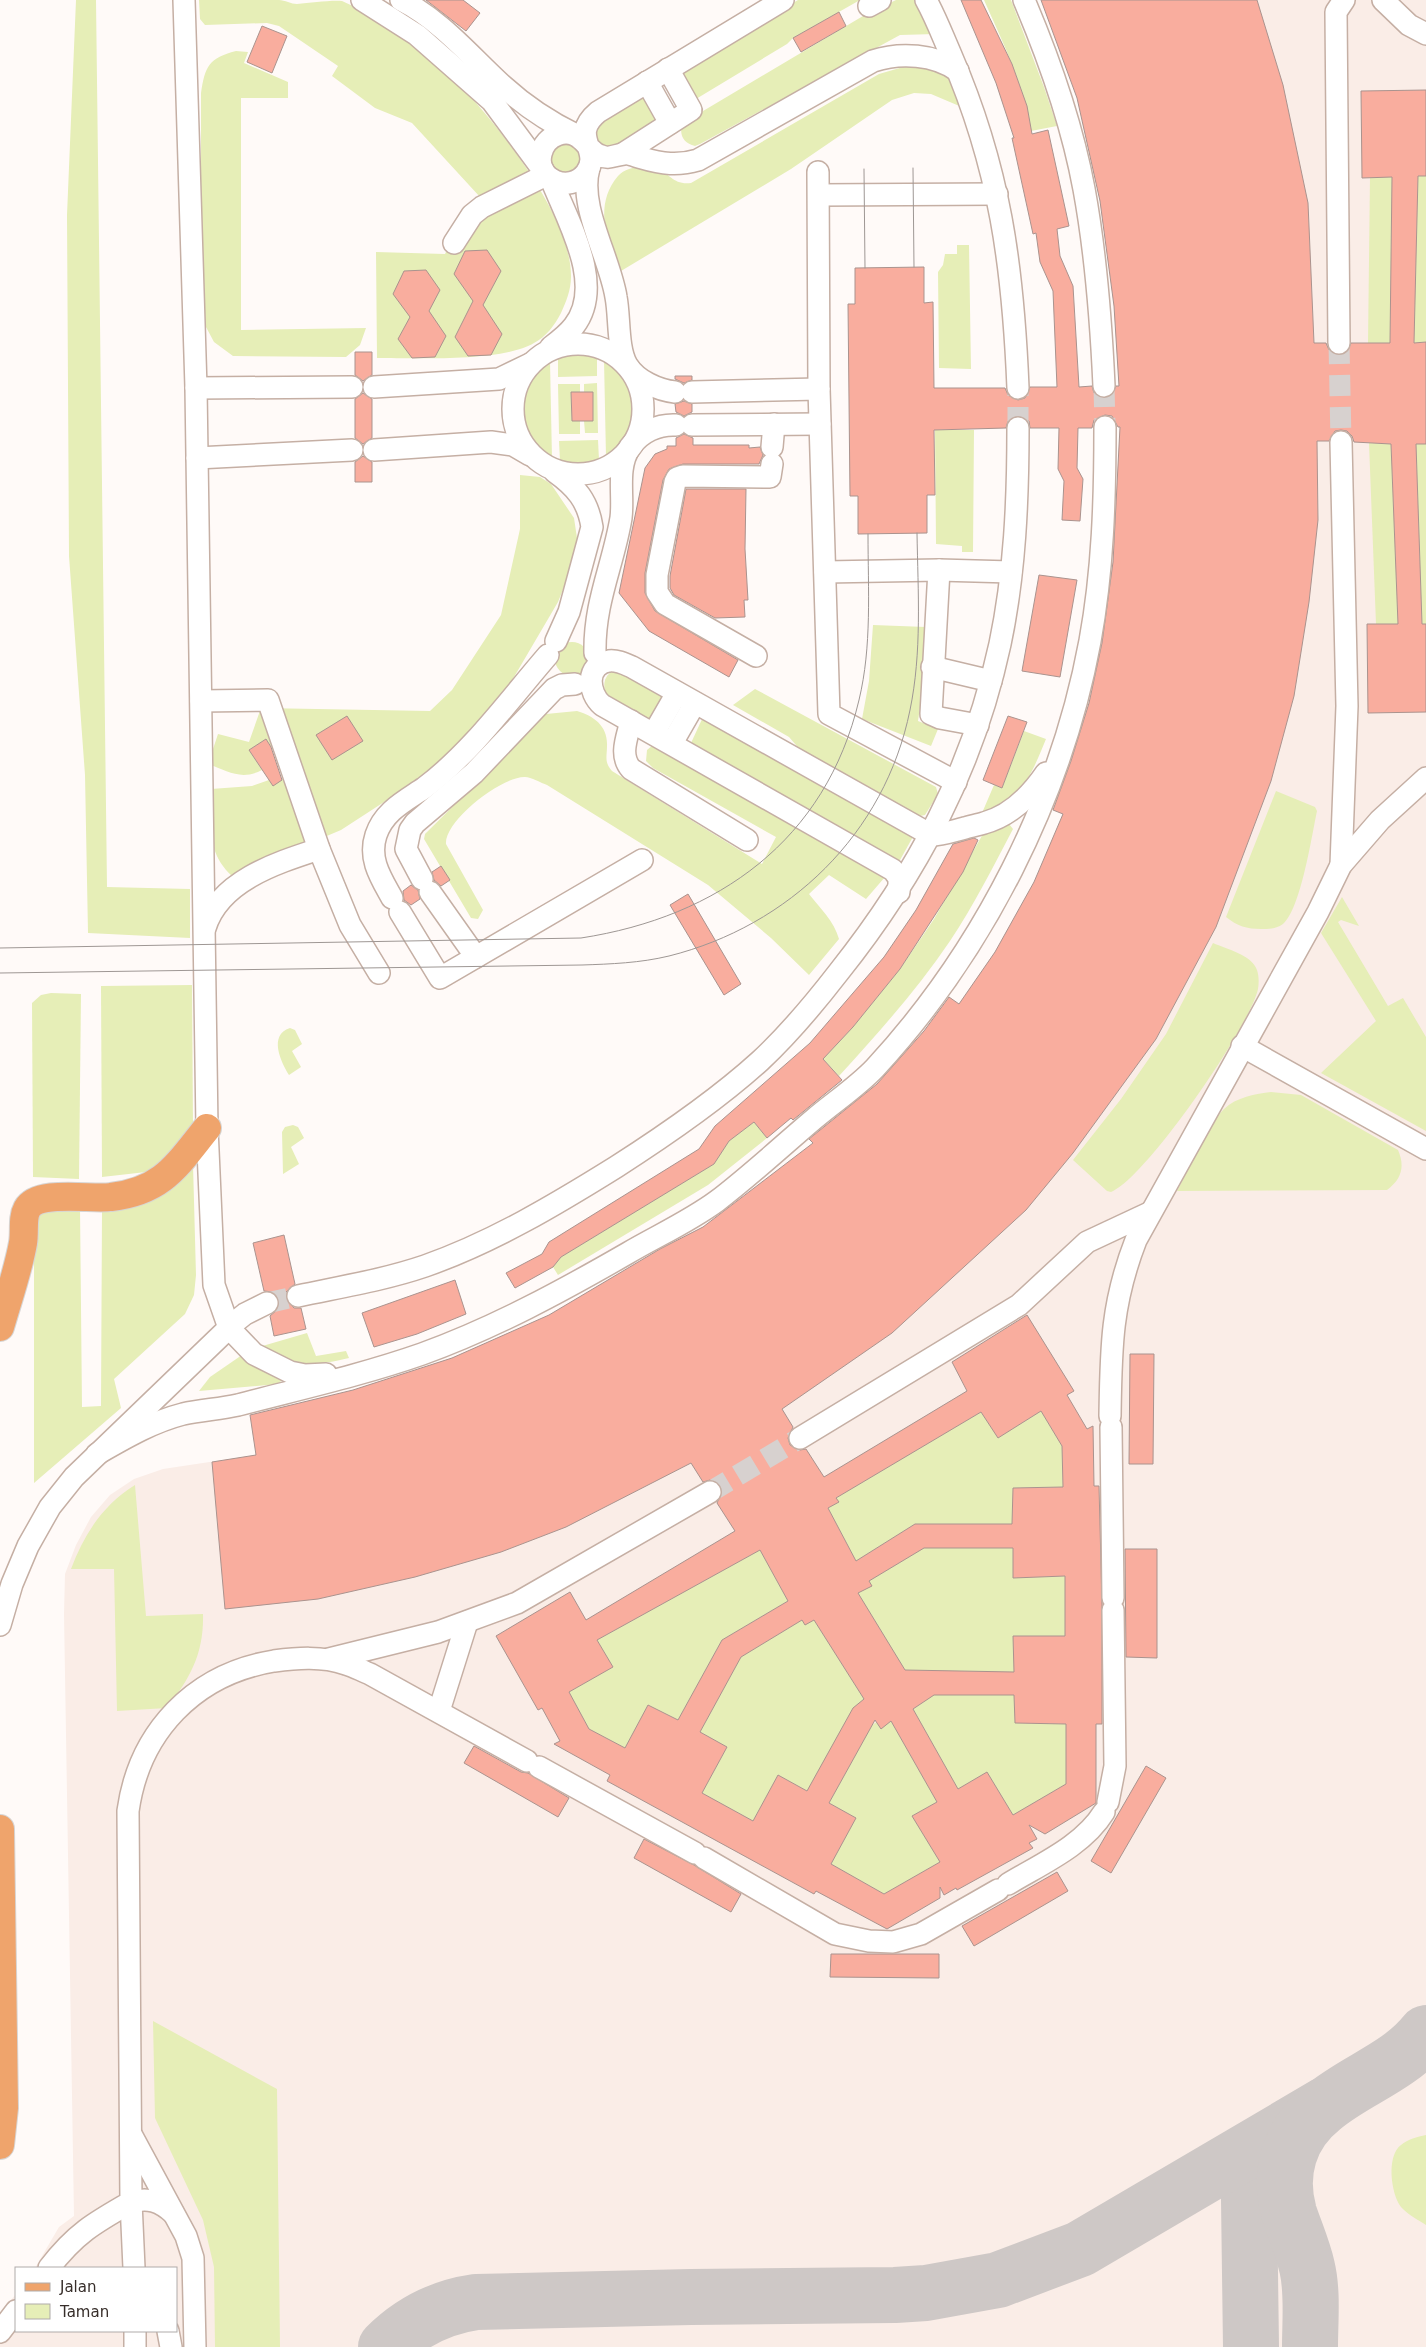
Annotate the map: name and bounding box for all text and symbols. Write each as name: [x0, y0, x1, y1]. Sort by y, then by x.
legend: [15, 2267, 178, 2332]
text: Jalan: [59, 2278, 96, 2296]
text: Taman: [59, 2303, 109, 2321]

